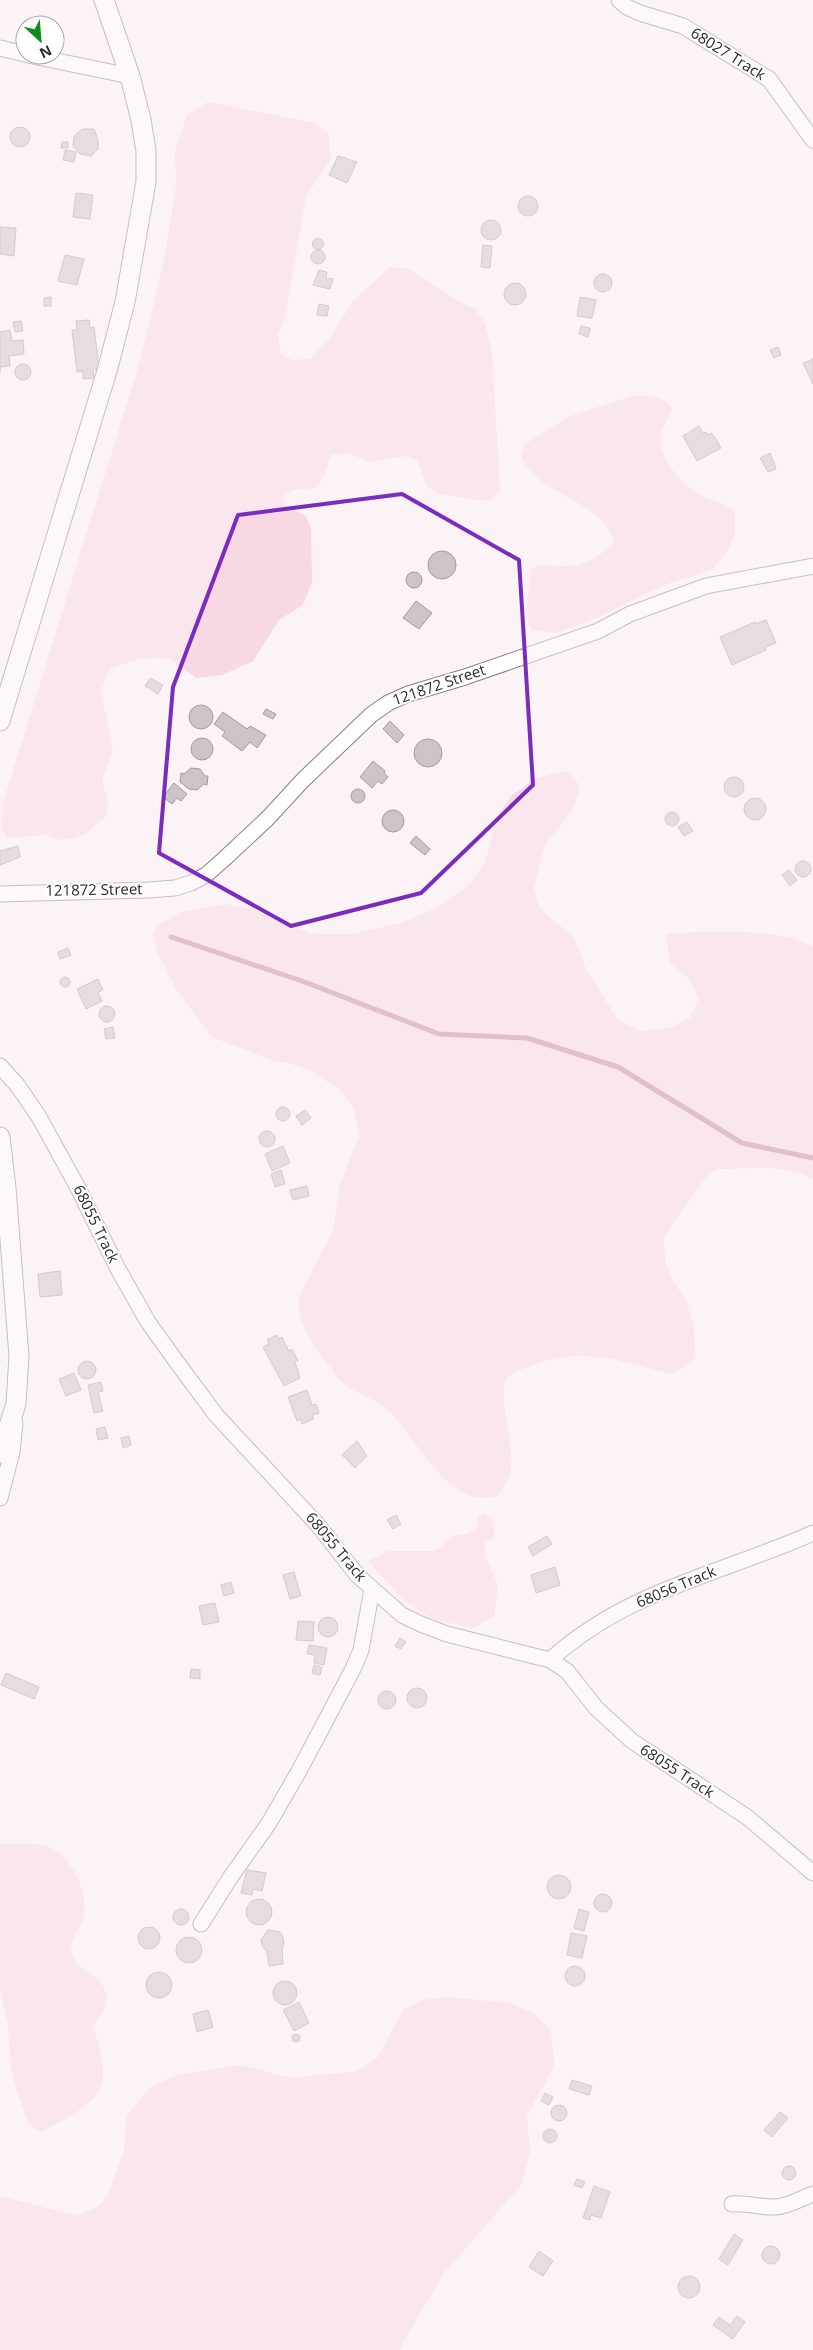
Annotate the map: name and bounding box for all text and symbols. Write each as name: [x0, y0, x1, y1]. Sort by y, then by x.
north arrow: [15, 15, 65, 65]
street label: 68027 Track: [687, 22, 770, 84]
text: N: [37, 41, 55, 63]
street label: 121872 Street: [389, 659, 488, 709]
street label: 121872 Street: [45, 878, 143, 900]
street label: 68055 Track: [69, 1181, 124, 1266]
street label: 68055 Track: [302, 1508, 372, 1585]
street label: 68056 Track: [633, 1560, 719, 1612]
street label: 68055 Track: [637, 1739, 719, 1802]

